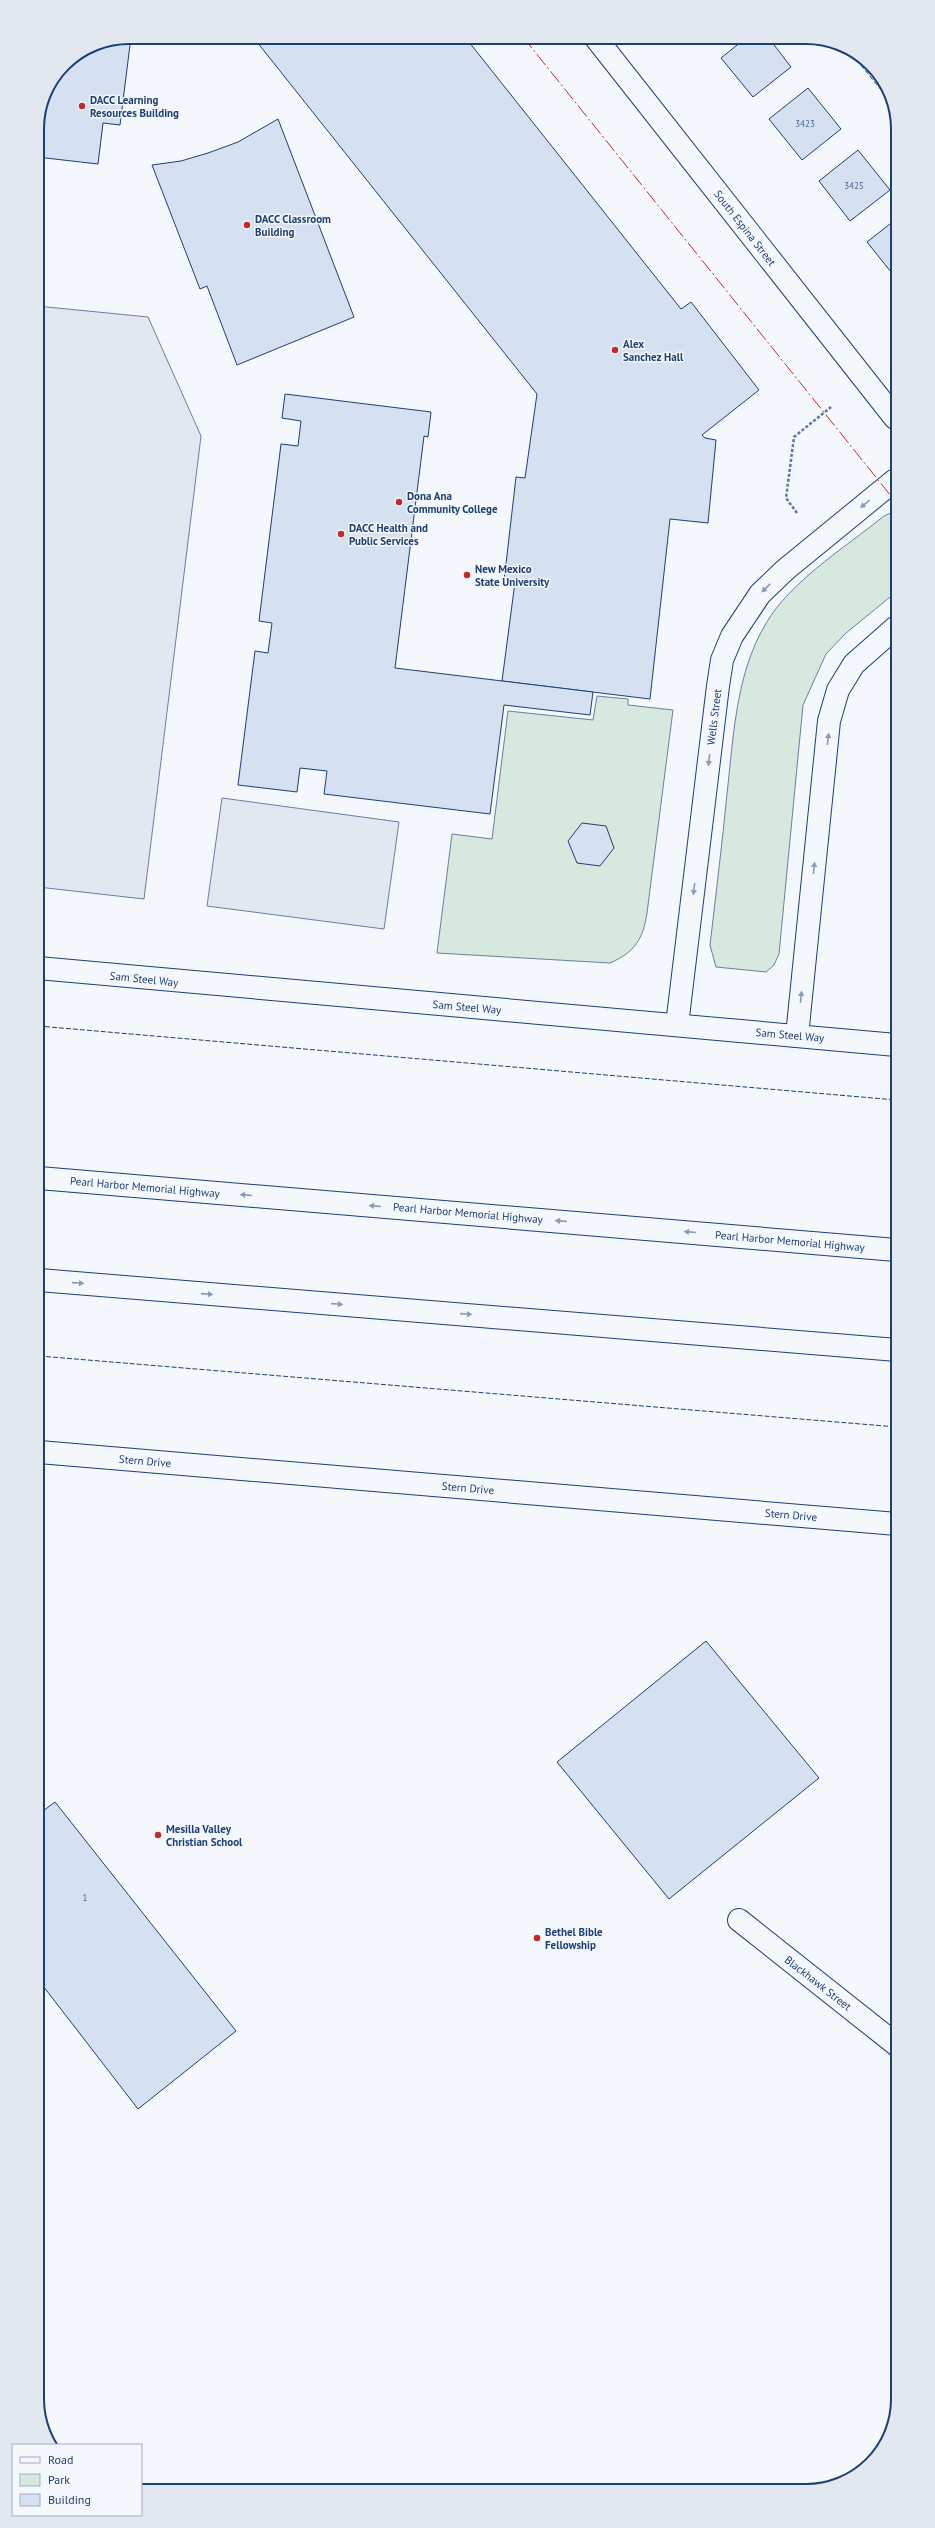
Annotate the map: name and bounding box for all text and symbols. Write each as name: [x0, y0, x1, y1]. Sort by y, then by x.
place label: DACC Learning Resources Building: [90, 93, 179, 120]
marker: DACC Learning Resources Building: [77, 101, 87, 111]
house number: 3423: [795, 118, 815, 129]
house number: 3425: [844, 180, 864, 191]
street label: South Espina Street: [711, 187, 779, 269]
place label: DACC Classroom Building: [255, 212, 331, 239]
marker: DACC Classroom Building: [242, 220, 252, 230]
place label: Alex Sanchez Hall: [623, 337, 684, 364]
marker: Alex Sanchez Hall: [610, 345, 620, 355]
place label: Dona Ana Community College: [407, 489, 498, 516]
marker: Dona Ana Community College: [394, 497, 404, 507]
one-way arrow: [860, 500, 871, 509]
place label: DACC Health and Public Services: [349, 521, 428, 548]
marker: DACC Health and Public Services: [336, 529, 346, 539]
place label: New Mexico State University: [475, 562, 550, 589]
marker: New Mexico State University: [462, 570, 472, 580]
one-way arrow: [761, 583, 771, 593]
street label: Wells Street: [704, 688, 724, 746]
one-way arrow: [824, 733, 831, 745]
one-way arrow: [706, 754, 712, 766]
one-way arrow: [811, 862, 817, 874]
one-way arrow: [691, 883, 697, 895]
street label: Sam Steel Way: [109, 968, 180, 990]
one-way arrow: [797, 991, 804, 1003]
street label: Sam Steel Way: [432, 997, 503, 1017]
street label: Sam Steel Way: [755, 1025, 826, 1045]
street label: Pearl Harbor Memorial Highway: [70, 1173, 221, 1201]
one-way arrow: [240, 1192, 252, 1198]
street label: Pearl Harbor Memorial Highway: [393, 1199, 544, 1227]
one-way arrow: [369, 1202, 381, 1209]
one-way arrow: [555, 1218, 567, 1225]
street label: Pearl Harbor Memorial Highway: [715, 1227, 866, 1255]
one-way arrow: [684, 1229, 696, 1236]
one-way arrow: [72, 1280, 84, 1287]
one-way arrow: [201, 1290, 213, 1297]
one-way arrow: [331, 1300, 343, 1307]
one-way arrow: [460, 1311, 472, 1317]
street label: Stern Drive: [118, 1452, 172, 1470]
street label: Stern Drive: [441, 1479, 495, 1497]
street label: Stern Drive: [764, 1506, 818, 1524]
place label: Mesilla Valley Christian School: [166, 1822, 243, 1849]
marker: Mesilla Valley Christian School: [153, 1830, 163, 1840]
house number: 1: [83, 1892, 88, 1903]
place label: Bethel Bible Fellowship: [545, 1925, 603, 1952]
marker: Bethel Bible Fellowship: [532, 1933, 542, 1943]
street label: Blackhawk Street: [782, 1953, 854, 2014]
legend: [12, 2444, 142, 2516]
text: Road: [48, 2452, 73, 2467]
text: Park: [48, 2472, 70, 2487]
text: Building: [48, 2492, 91, 2507]

